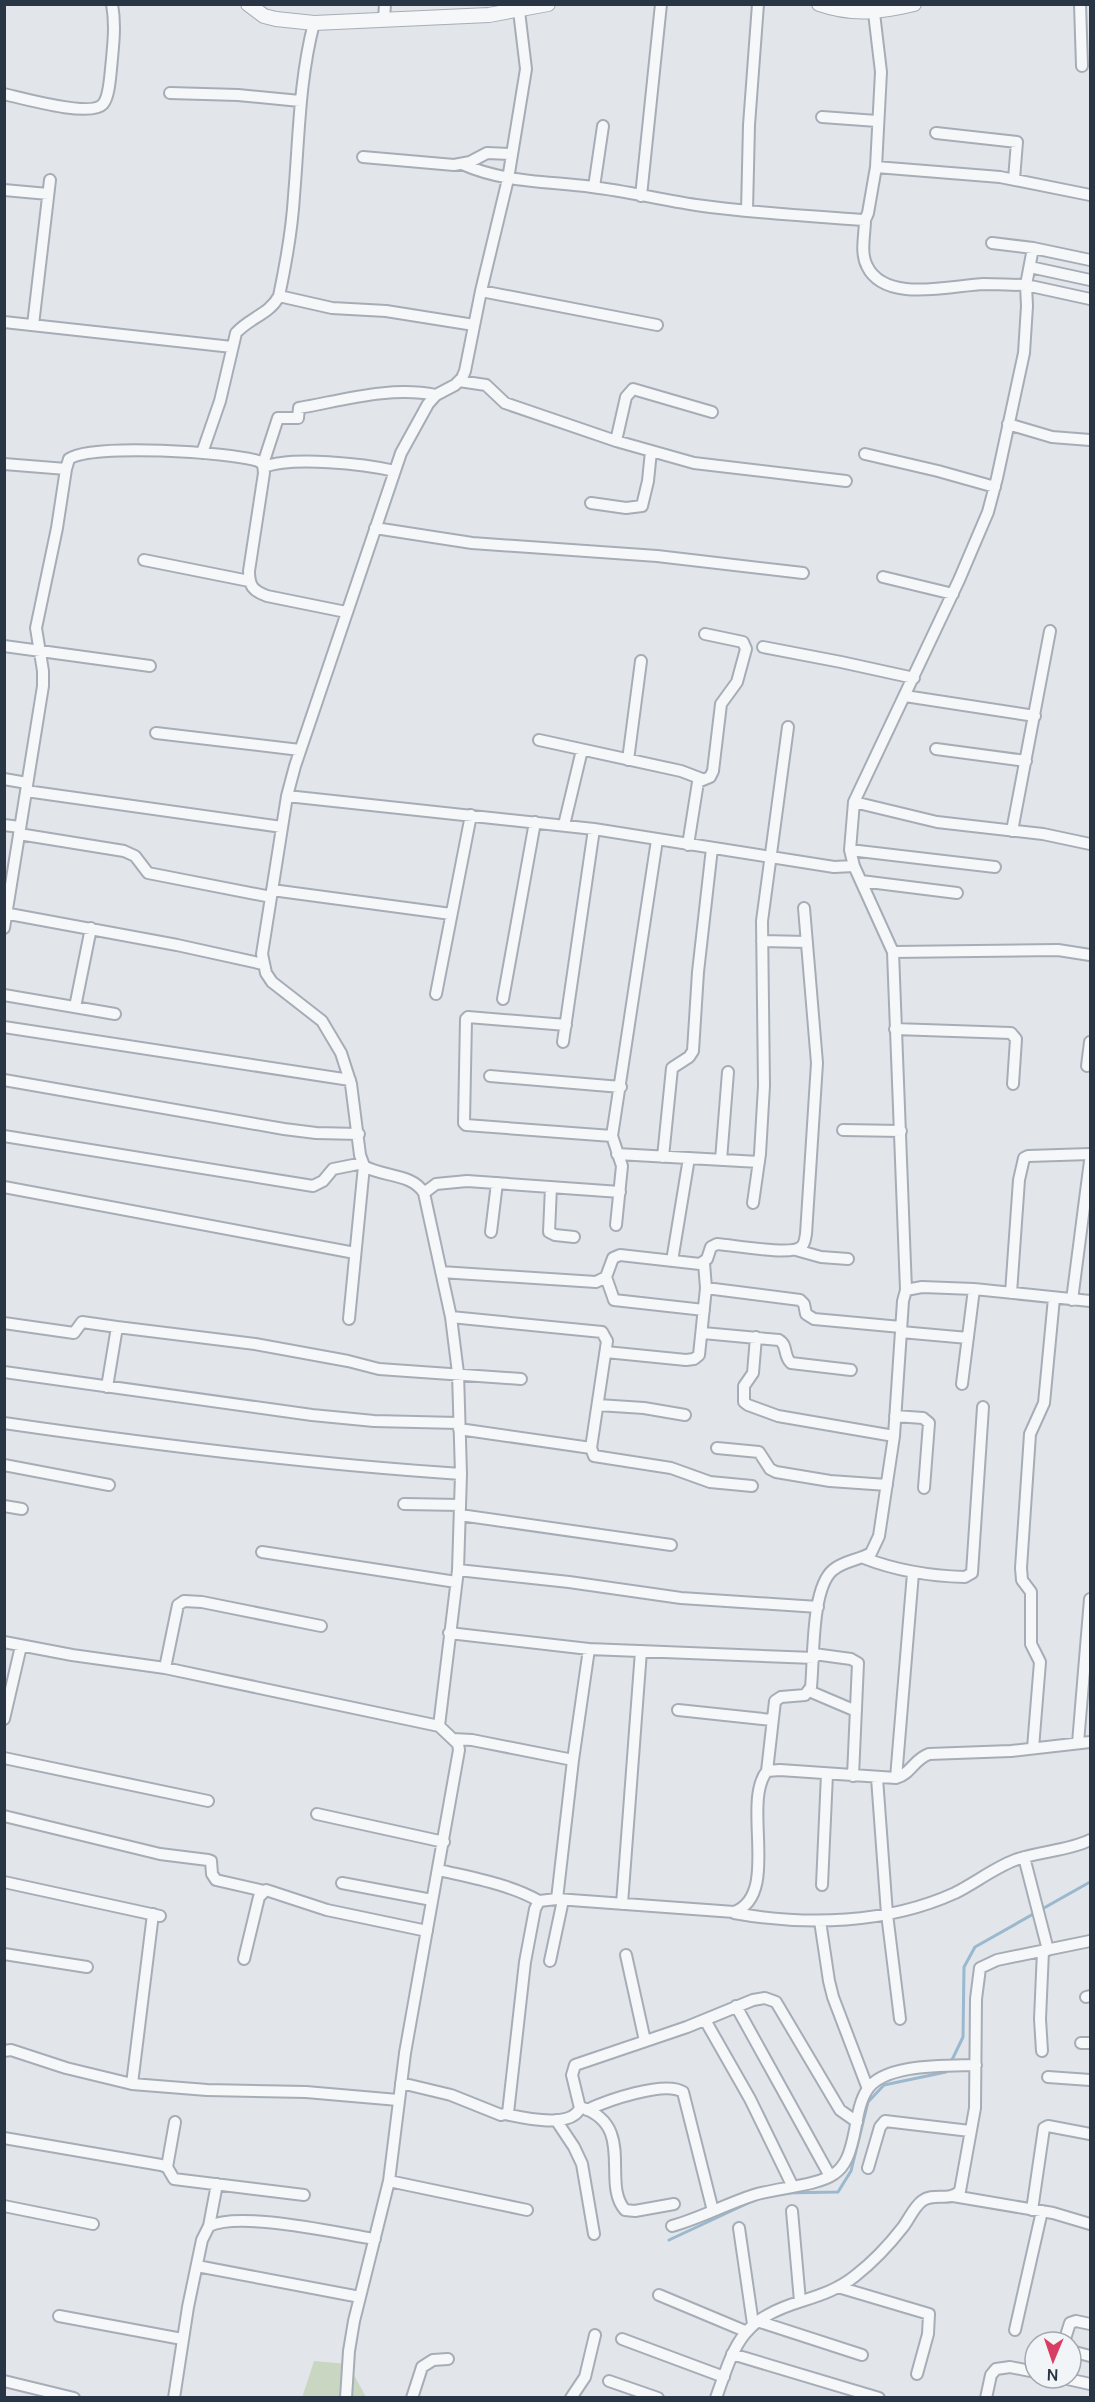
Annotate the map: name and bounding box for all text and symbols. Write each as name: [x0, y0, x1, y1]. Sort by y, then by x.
north arrow: [1023, 2330, 1083, 2390]
text: N: [1046, 2364, 1059, 2386]

